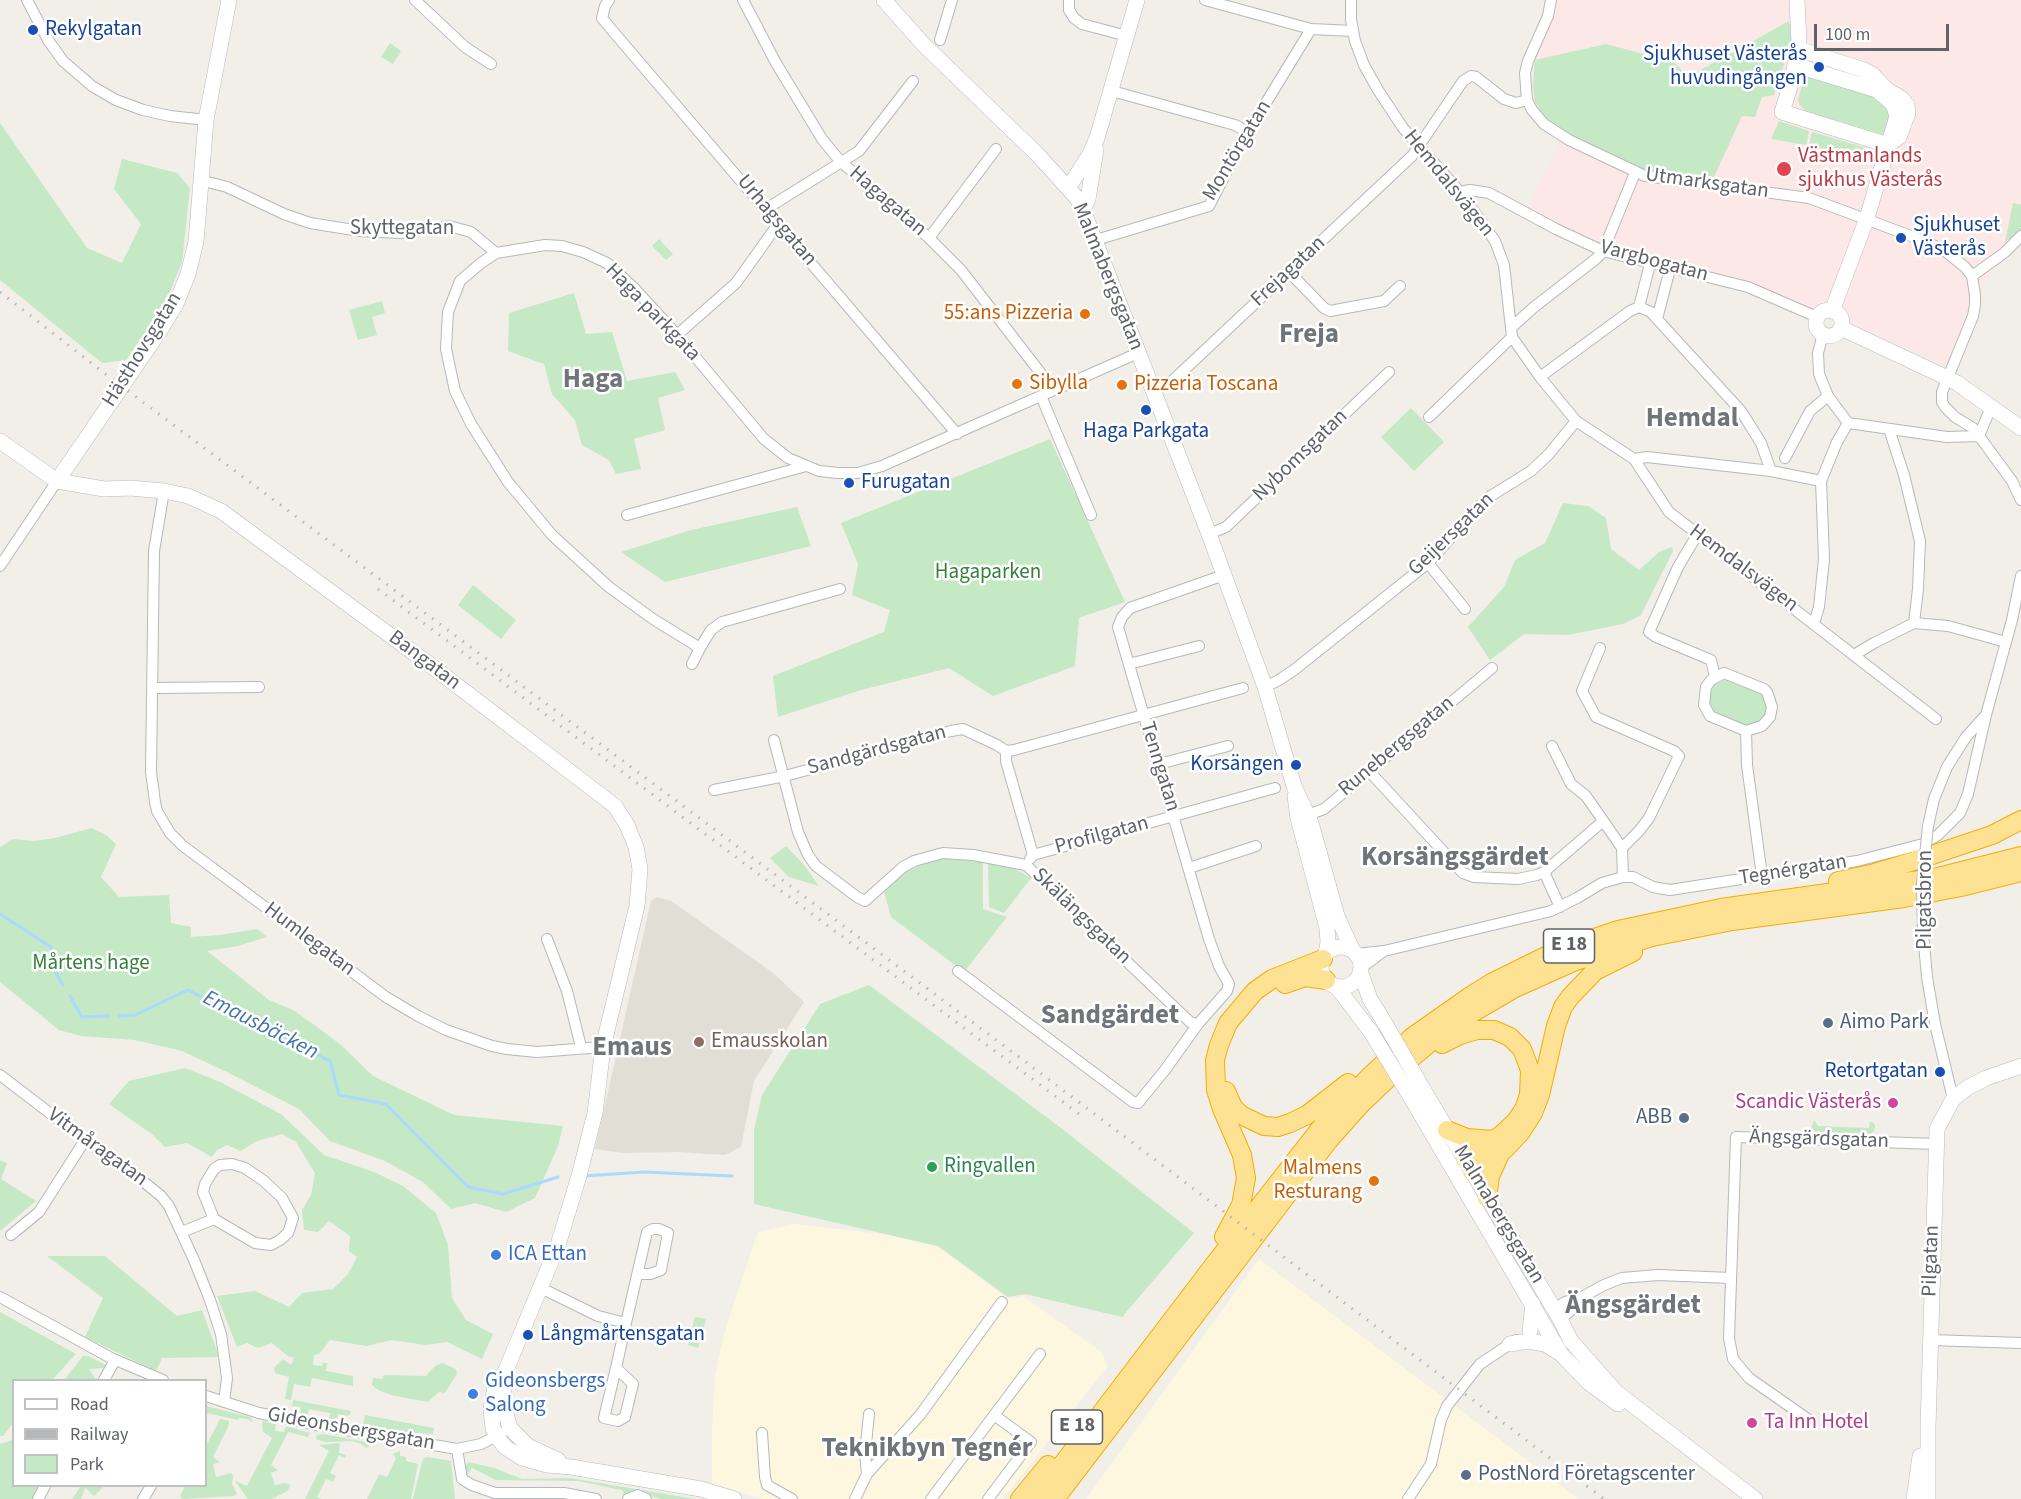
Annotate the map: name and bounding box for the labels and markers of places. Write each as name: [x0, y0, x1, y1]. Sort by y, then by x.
place label: Rekylgatan: [45, 17, 142, 43]
marker: Rekylgatan: [26, 23, 40, 37]
place label: Sjukhuset Västerås huvudingången: [1643, 42, 1807, 92]
marker: Sjukhuset Västerås huvudingången: [1812, 60, 1826, 74]
place label: Västmanlands sjukhus Västerås: [1798, 144, 1942, 194]
marker: Västmanlands sjukhus Västerås: [1775, 160, 1793, 178]
place label: Sjukhuset Västerås: [1913, 213, 2000, 263]
marker: Sjukhuset Västerås: [1894, 231, 1908, 245]
place label: 55:ans Pizzeria: [944, 301, 1073, 327]
marker: 55:ans Pizzeria: [1078, 307, 1092, 321]
place label: Sibylla: [1029, 371, 1088, 397]
place label: Pizzeria Toscana: [1134, 372, 1278, 398]
marker: Sibylla: [1010, 377, 1024, 391]
marker: Pizzeria Toscana: [1115, 378, 1129, 392]
marker: Haga Parkgata: [1139, 403, 1153, 417]
place label: Haga Parkgata: [1083, 419, 1209, 445]
place label: Furugatan: [861, 470, 950, 496]
marker: Furugatan: [842, 476, 856, 490]
place label: Korsängen: [1190, 752, 1284, 778]
marker: Korsängen: [1289, 758, 1303, 772]
place label: Aimo Park: [1840, 1010, 1929, 1036]
marker: Aimo Park: [1821, 1016, 1835, 1030]
place label: Emausskolan: [711, 1029, 828, 1055]
marker: Emausskolan: [692, 1035, 706, 1049]
place label: Retortgatan: [1824, 1059, 1928, 1085]
marker: Retortgatan: [1933, 1065, 1947, 1079]
place label: Scandic Västerås: [1735, 1090, 1881, 1116]
marker: Scandic Västerås: [1886, 1096, 1900, 1110]
place label: ABB: [1636, 1105, 1672, 1131]
marker: ABB: [1677, 1111, 1691, 1125]
place label: Ringvallen: [944, 1154, 1036, 1180]
place label: Malmens Resturang: [1273, 1156, 1362, 1206]
marker: Ringvallen: [925, 1160, 939, 1174]
marker: Malmens Resturang: [1367, 1174, 1381, 1188]
place label: ICA Ettan: [508, 1242, 587, 1268]
marker: ICA Ettan: [489, 1248, 503, 1262]
place label: Långmårtensgatan: [540, 1322, 705, 1348]
marker: Långmårtensgatan: [521, 1328, 535, 1342]
place label: Gideonsbergs Salong: [485, 1369, 605, 1419]
marker: Gideonsbergs Salong: [466, 1387, 480, 1401]
place label: Ta Inn Hotel: [1764, 1410, 1869, 1436]
marker: Ta Inn Hotel: [1745, 1416, 1759, 1430]
place label: PostNord Företagscenter: [1478, 1462, 1695, 1488]
marker: PostNord Företagscenter: [1459, 1468, 1473, 1482]

